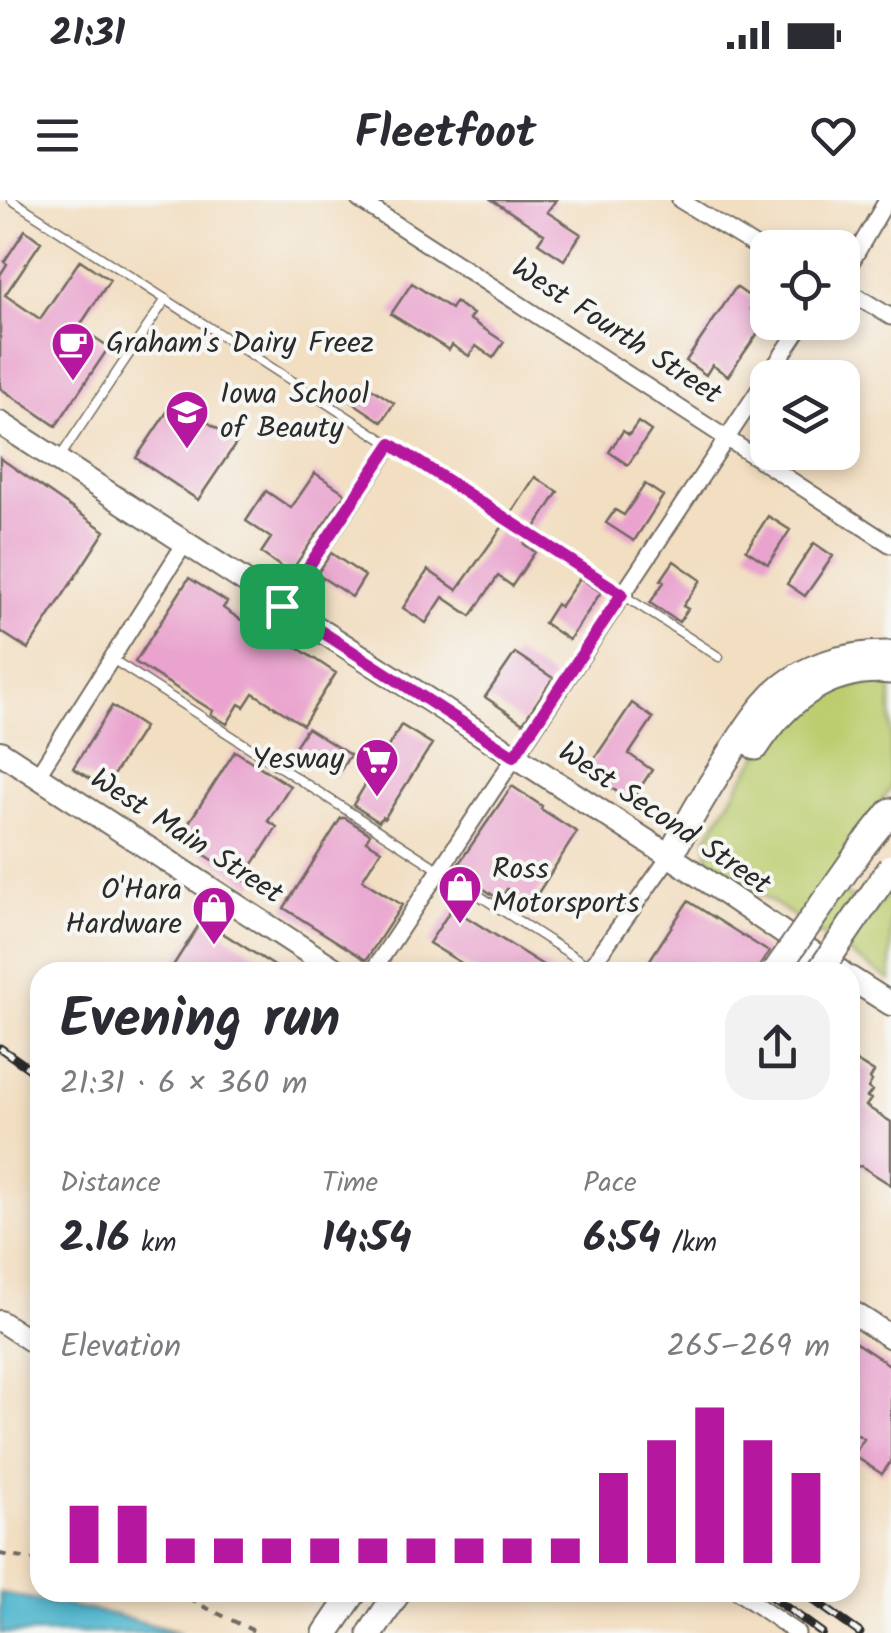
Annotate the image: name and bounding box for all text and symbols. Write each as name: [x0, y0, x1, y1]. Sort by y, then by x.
text: 21:31: [50, 5, 125, 65]
text: Fleetfoot: [355, 99, 536, 171]
icon: menu: [30, 108, 85, 163]
icon: heart: [806, 108, 861, 163]
map controls: [750, 230, 860, 470]
button: locate: [750, 230, 860, 340]
street label: West Fourth Street: [501, 246, 731, 418]
place label: Graham's Dairy Freez: [106, 320, 374, 368]
cafe icon: Graham's Dairy Freez: [50, 321, 96, 382]
button: layers: [750, 360, 860, 470]
place label: Iowa School of Beauty: [220, 371, 369, 453]
school or university icon: Iowa School of Beauty: [164, 389, 210, 450]
pin: [240, 564, 325, 649]
icon: arrive: [255, 579, 310, 634]
street label: West Second Street: [547, 730, 781, 909]
place label: Yesway: [252, 736, 345, 784]
supermarket icon: Yesway: [354, 737, 400, 798]
street label: West Main Street: [80, 756, 293, 918]
place label: Ross Motorsports: [492, 846, 640, 928]
shop icon: Ross Motorsports: [437, 864, 483, 925]
place label: O'Hara Hardware: [65, 867, 182, 949]
shop icon: O'Hara Hardware: [191, 885, 237, 946]
text: Evening run: [60, 978, 340, 1065]
button: share: [725, 995, 830, 1100]
text: 21:31 · 6 × 360 m: [60, 1059, 308, 1110]
text: Distance: [60, 1161, 161, 1206]
text: Time: [322, 1161, 378, 1206]
text: Pace: [583, 1161, 637, 1206]
text: 2.16: [60, 1206, 130, 1273]
text: 14:54: [322, 1206, 412, 1273]
text: 6:54: [583, 1206, 661, 1273]
text: km: [130, 1221, 177, 1266]
text: /km: [661, 1221, 717, 1266]
text: Elevation: [60, 1322, 181, 1373]
text: 265–269 m: [667, 1322, 830, 1373]

